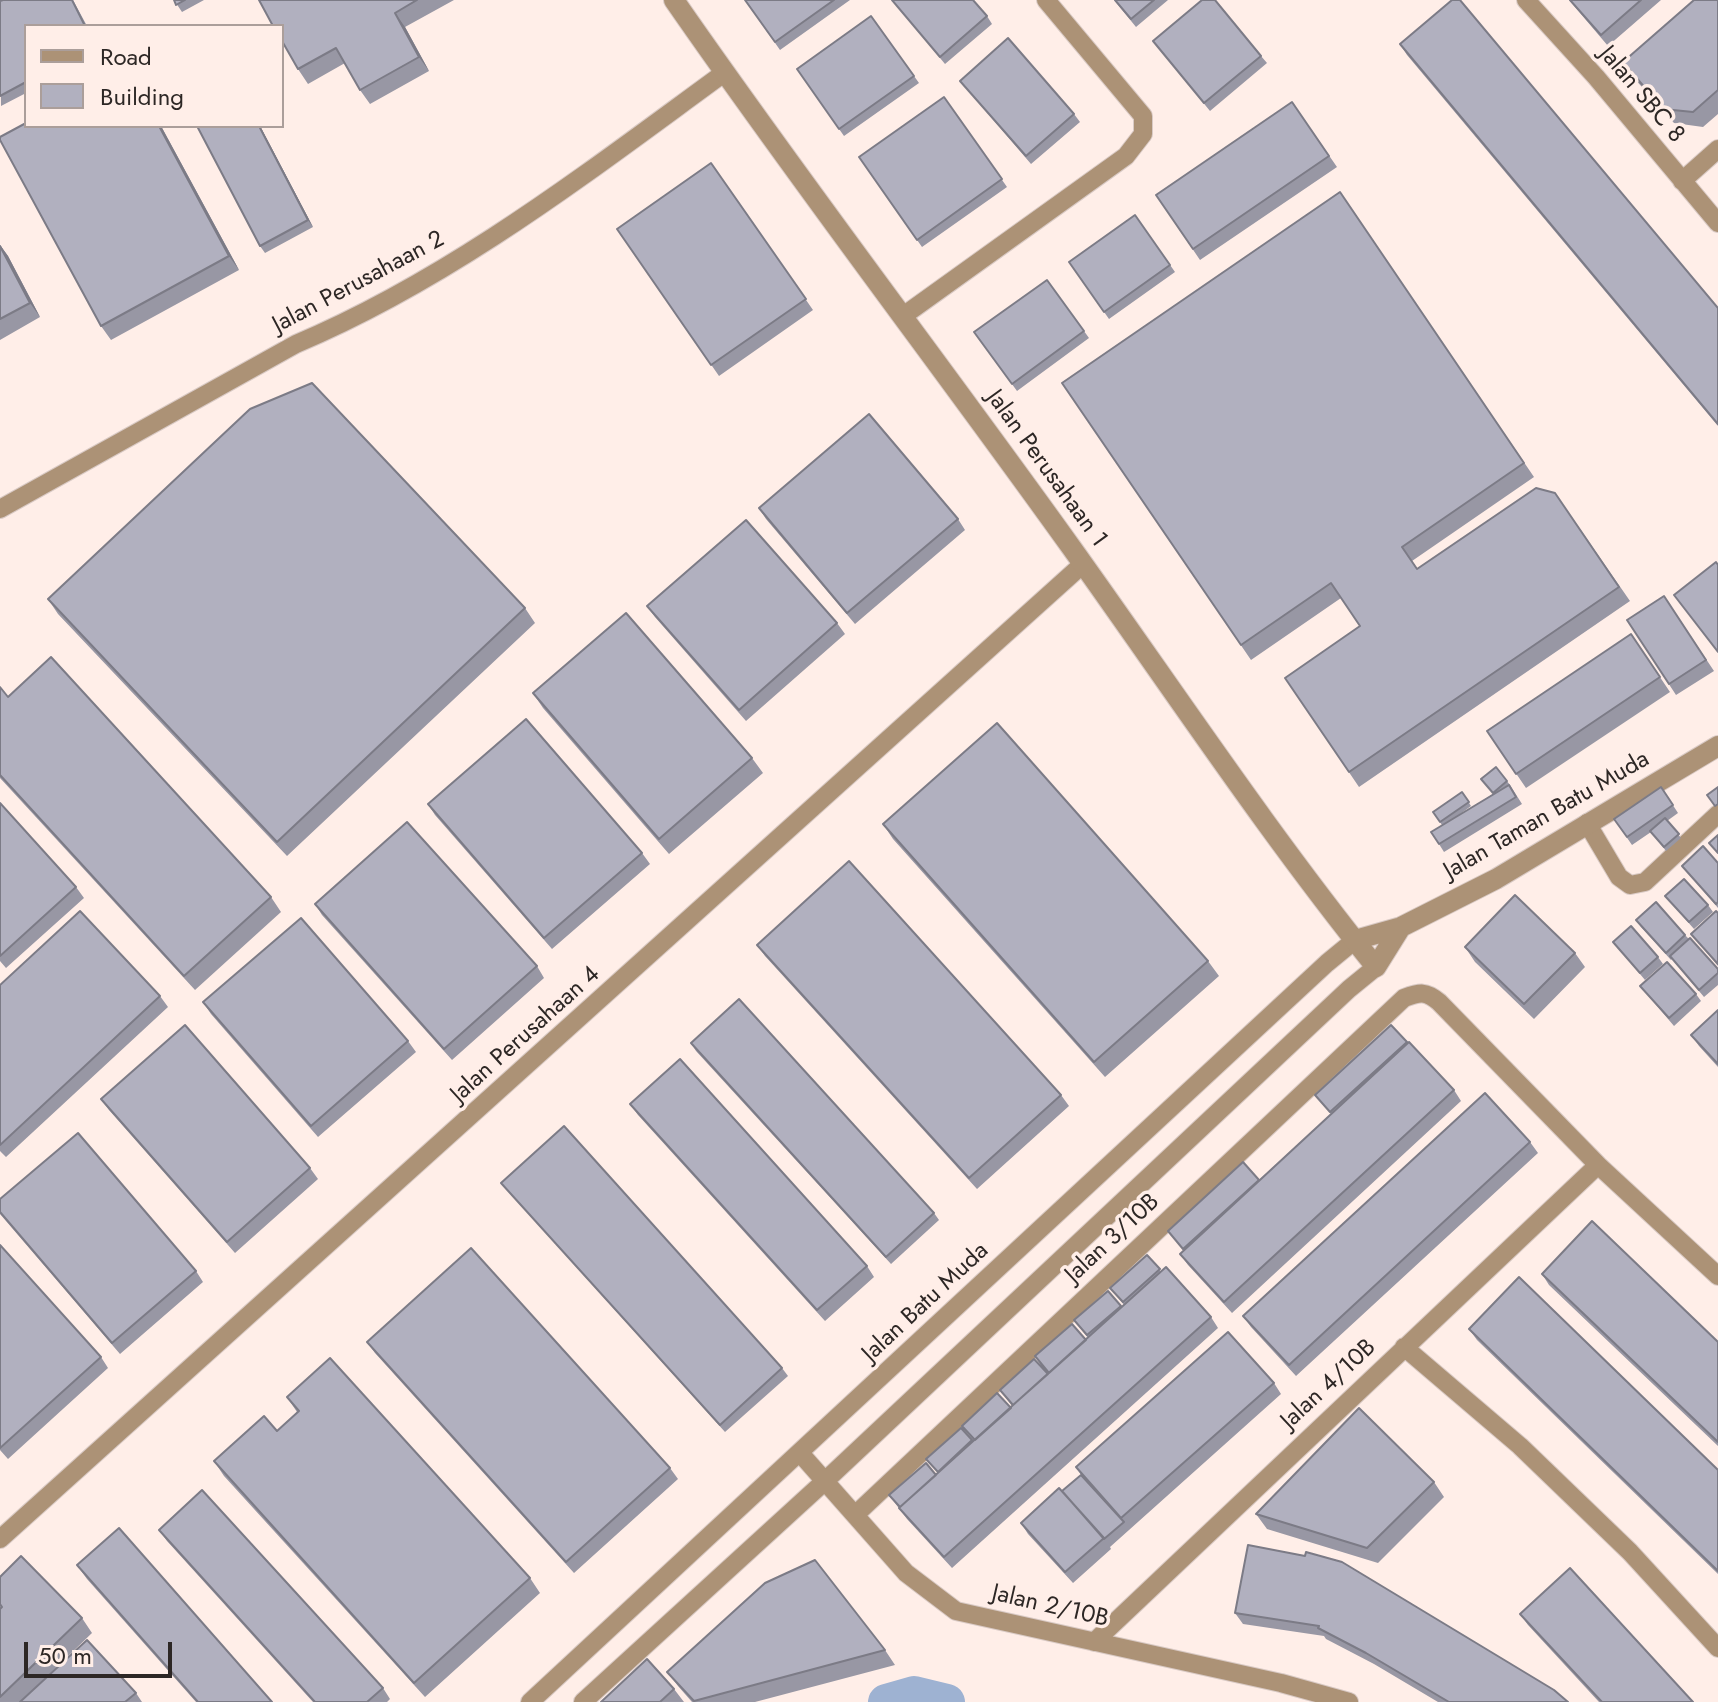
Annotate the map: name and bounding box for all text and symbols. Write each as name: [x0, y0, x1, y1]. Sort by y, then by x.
legend: [24, 24, 284, 128]
text: Road: [100, 39, 152, 74]
street label: Jalan SBC 8: [1592, 41, 1690, 149]
text: Building: [100, 79, 184, 114]
street label: Jalan Perusahaan 2: [268, 226, 450, 340]
street label: Jalan Perusahaan 1: [979, 385, 1113, 553]
street label: Jalan Taman Batu Muda: [1439, 745, 1655, 887]
street label: Jalan Perusahaan 4: [446, 961, 606, 1109]
street label: Jalan 3/10B: [1060, 1188, 1166, 1290]
street label: Jalan Batu Muda: [857, 1237, 995, 1369]
street label: Jalan 4/10B: [1276, 1334, 1382, 1436]
street label: Jalan 2/10B: [989, 1580, 1111, 1634]
scale bar: [28, 1626, 176, 1676]
text: 50 m: [38, 1638, 92, 1673]

